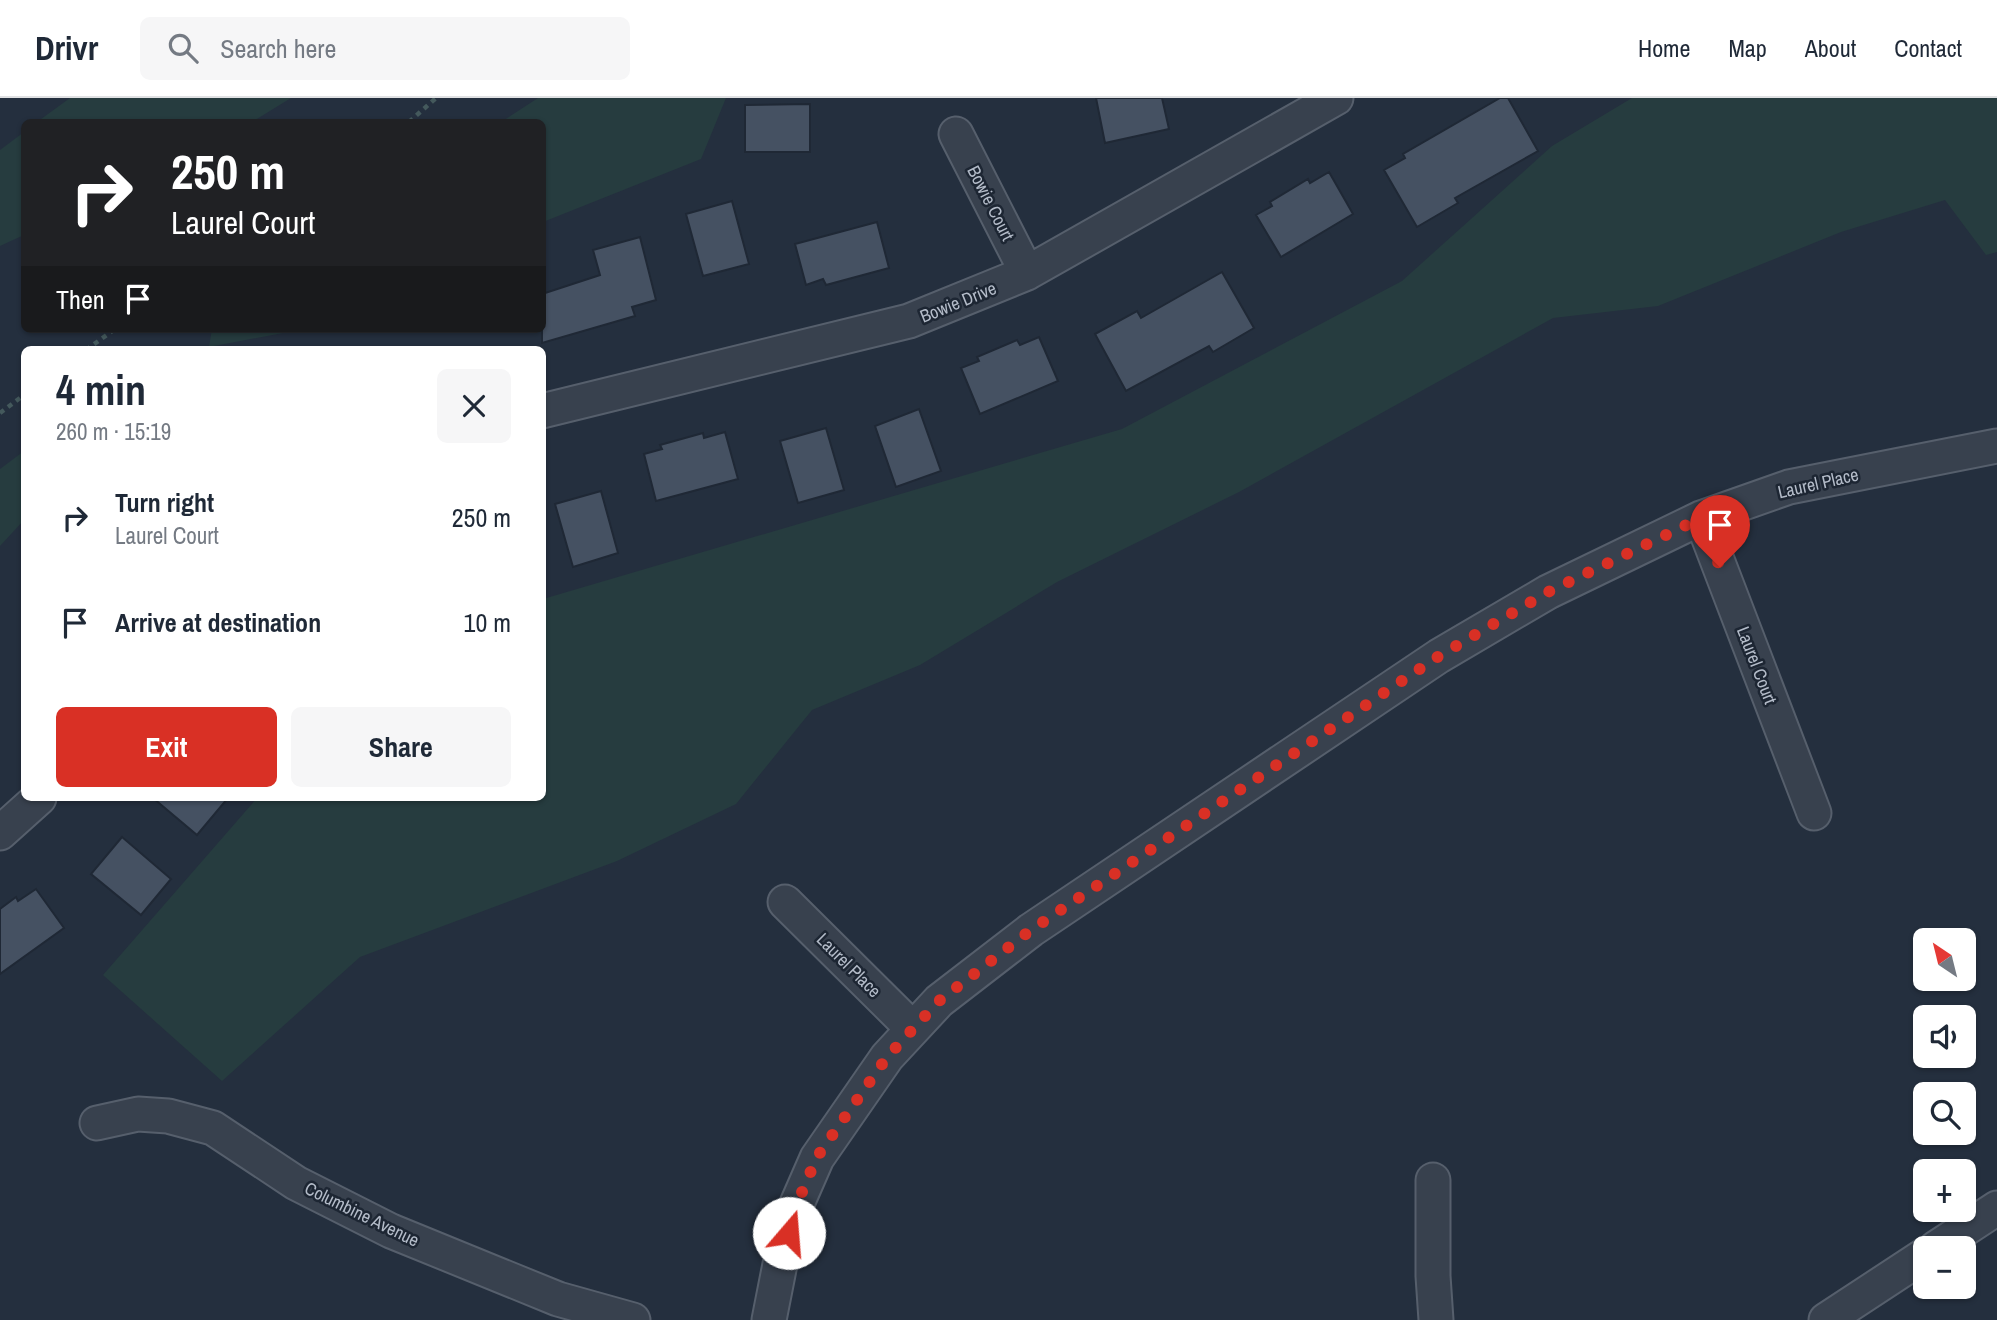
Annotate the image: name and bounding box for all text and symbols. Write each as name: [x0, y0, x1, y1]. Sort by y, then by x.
search box: [140, 17, 630, 80]
text: Drivr: [35, 26, 98, 70]
icon: search: [164, 29, 202, 67]
text: Search here: [220, 31, 336, 66]
text: Home: [1638, 32, 1690, 64]
text: Map: [1728, 32, 1767, 64]
text: About: [1805, 32, 1856, 64]
text: Contact: [1894, 32, 1962, 64]
text: 250 m: [171, 138, 285, 204]
icon: right: [56, 147, 147, 238]
street label: Bowie Court: [961, 161, 1021, 245]
text: Laurel Court: [171, 201, 315, 244]
street label: Bowie Drive: [916, 275, 1000, 329]
icon: arrive: [119, 280, 157, 318]
text: Then: [56, 282, 105, 317]
text: 4 min: [56, 362, 146, 418]
button: close: [437, 369, 511, 443]
text: 260 m · 15:19: [56, 416, 171, 447]
street label: Laurel Place: [1775, 462, 1861, 504]
text: Turn right: [115, 485, 214, 520]
pin: [1690, 495, 1750, 567]
icon: right: [56, 499, 94, 537]
text: 250 m: [452, 500, 511, 535]
icon: arrive: [1701, 506, 1739, 544]
text: Laurel Court: [115, 520, 219, 551]
icon: arrive: [56, 604, 94, 642]
text: Arrive at destination: [115, 605, 321, 640]
text: 10 m: [464, 605, 511, 640]
street label: Laurel Court: [1731, 623, 1783, 707]
button: Exit: [56, 707, 277, 787]
button: Share: [291, 707, 511, 787]
street label: Laurel Place: [811, 927, 887, 1003]
north arrow: [1913, 928, 1976, 990]
map controls: [1913, 928, 1976, 1299]
button: sound: [1913, 1005, 1976, 1068]
button: search: [1913, 1082, 1976, 1145]
button: +: [1913, 1159, 1976, 1222]
street label: Columbine Avenue: [301, 1175, 423, 1253]
position arrow: [752, 1196, 826, 1270]
button: −: [1913, 1236, 1976, 1299]

